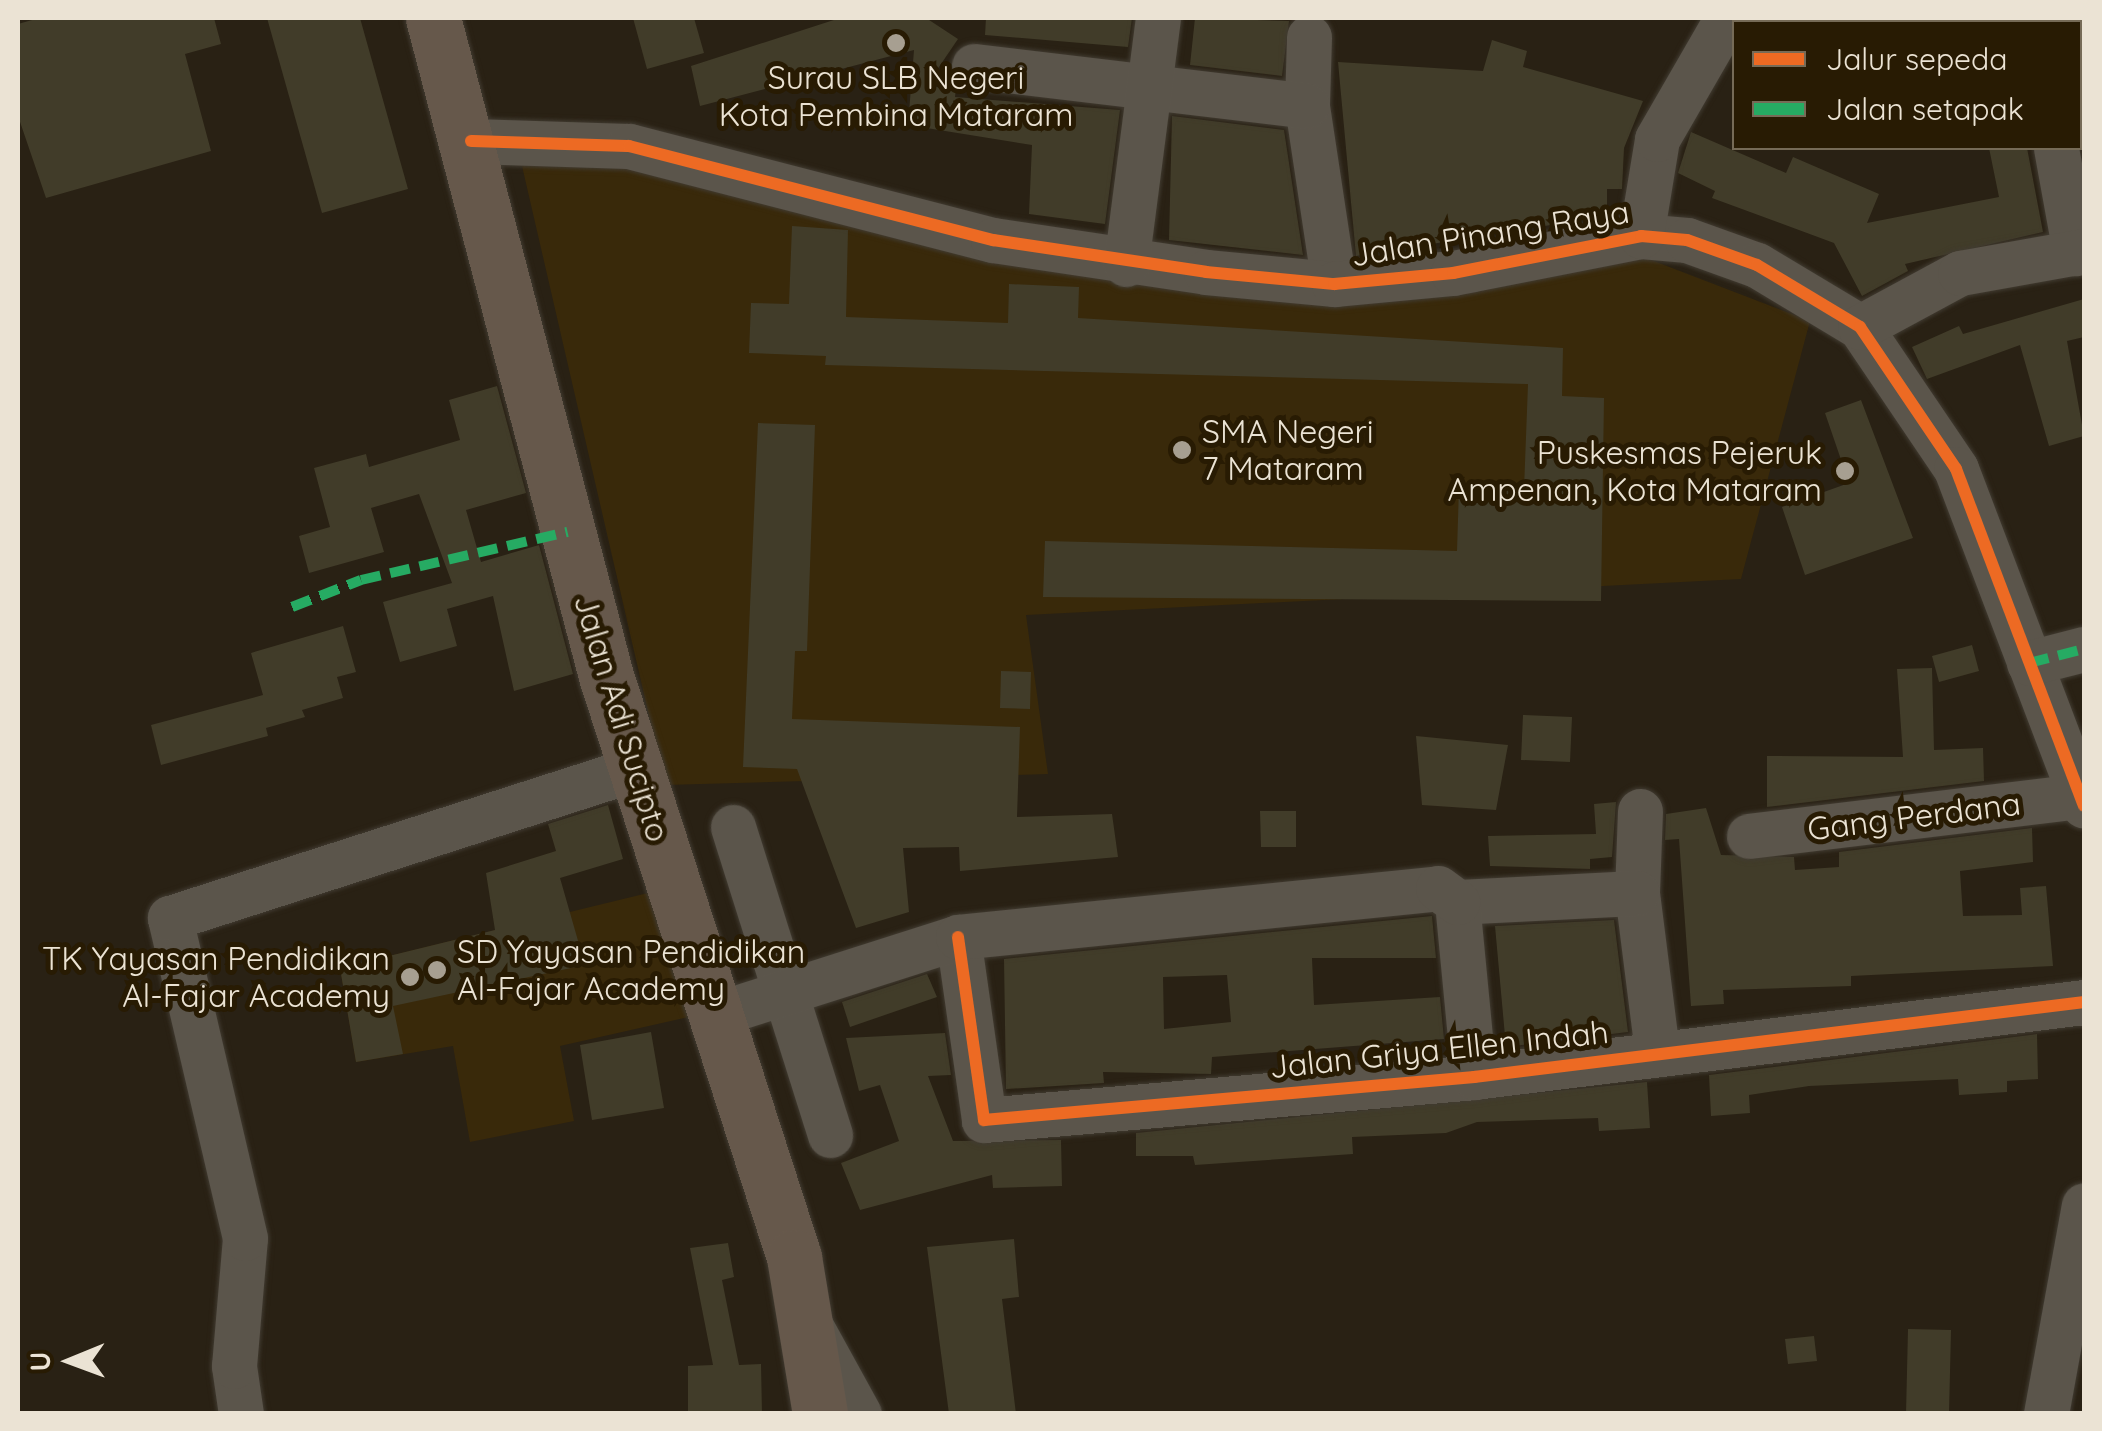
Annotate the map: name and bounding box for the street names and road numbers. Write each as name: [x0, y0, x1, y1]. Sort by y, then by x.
street label: Jalan Pinang Raya: [1348, 192, 1632, 274]
street label: Jalan Adi Sucipto: [566, 590, 678, 846]
street label: Gang Perdana: [1805, 784, 2023, 848]
street label: Jalan Griya Ellen Indah: [1268, 1012, 1610, 1086]

